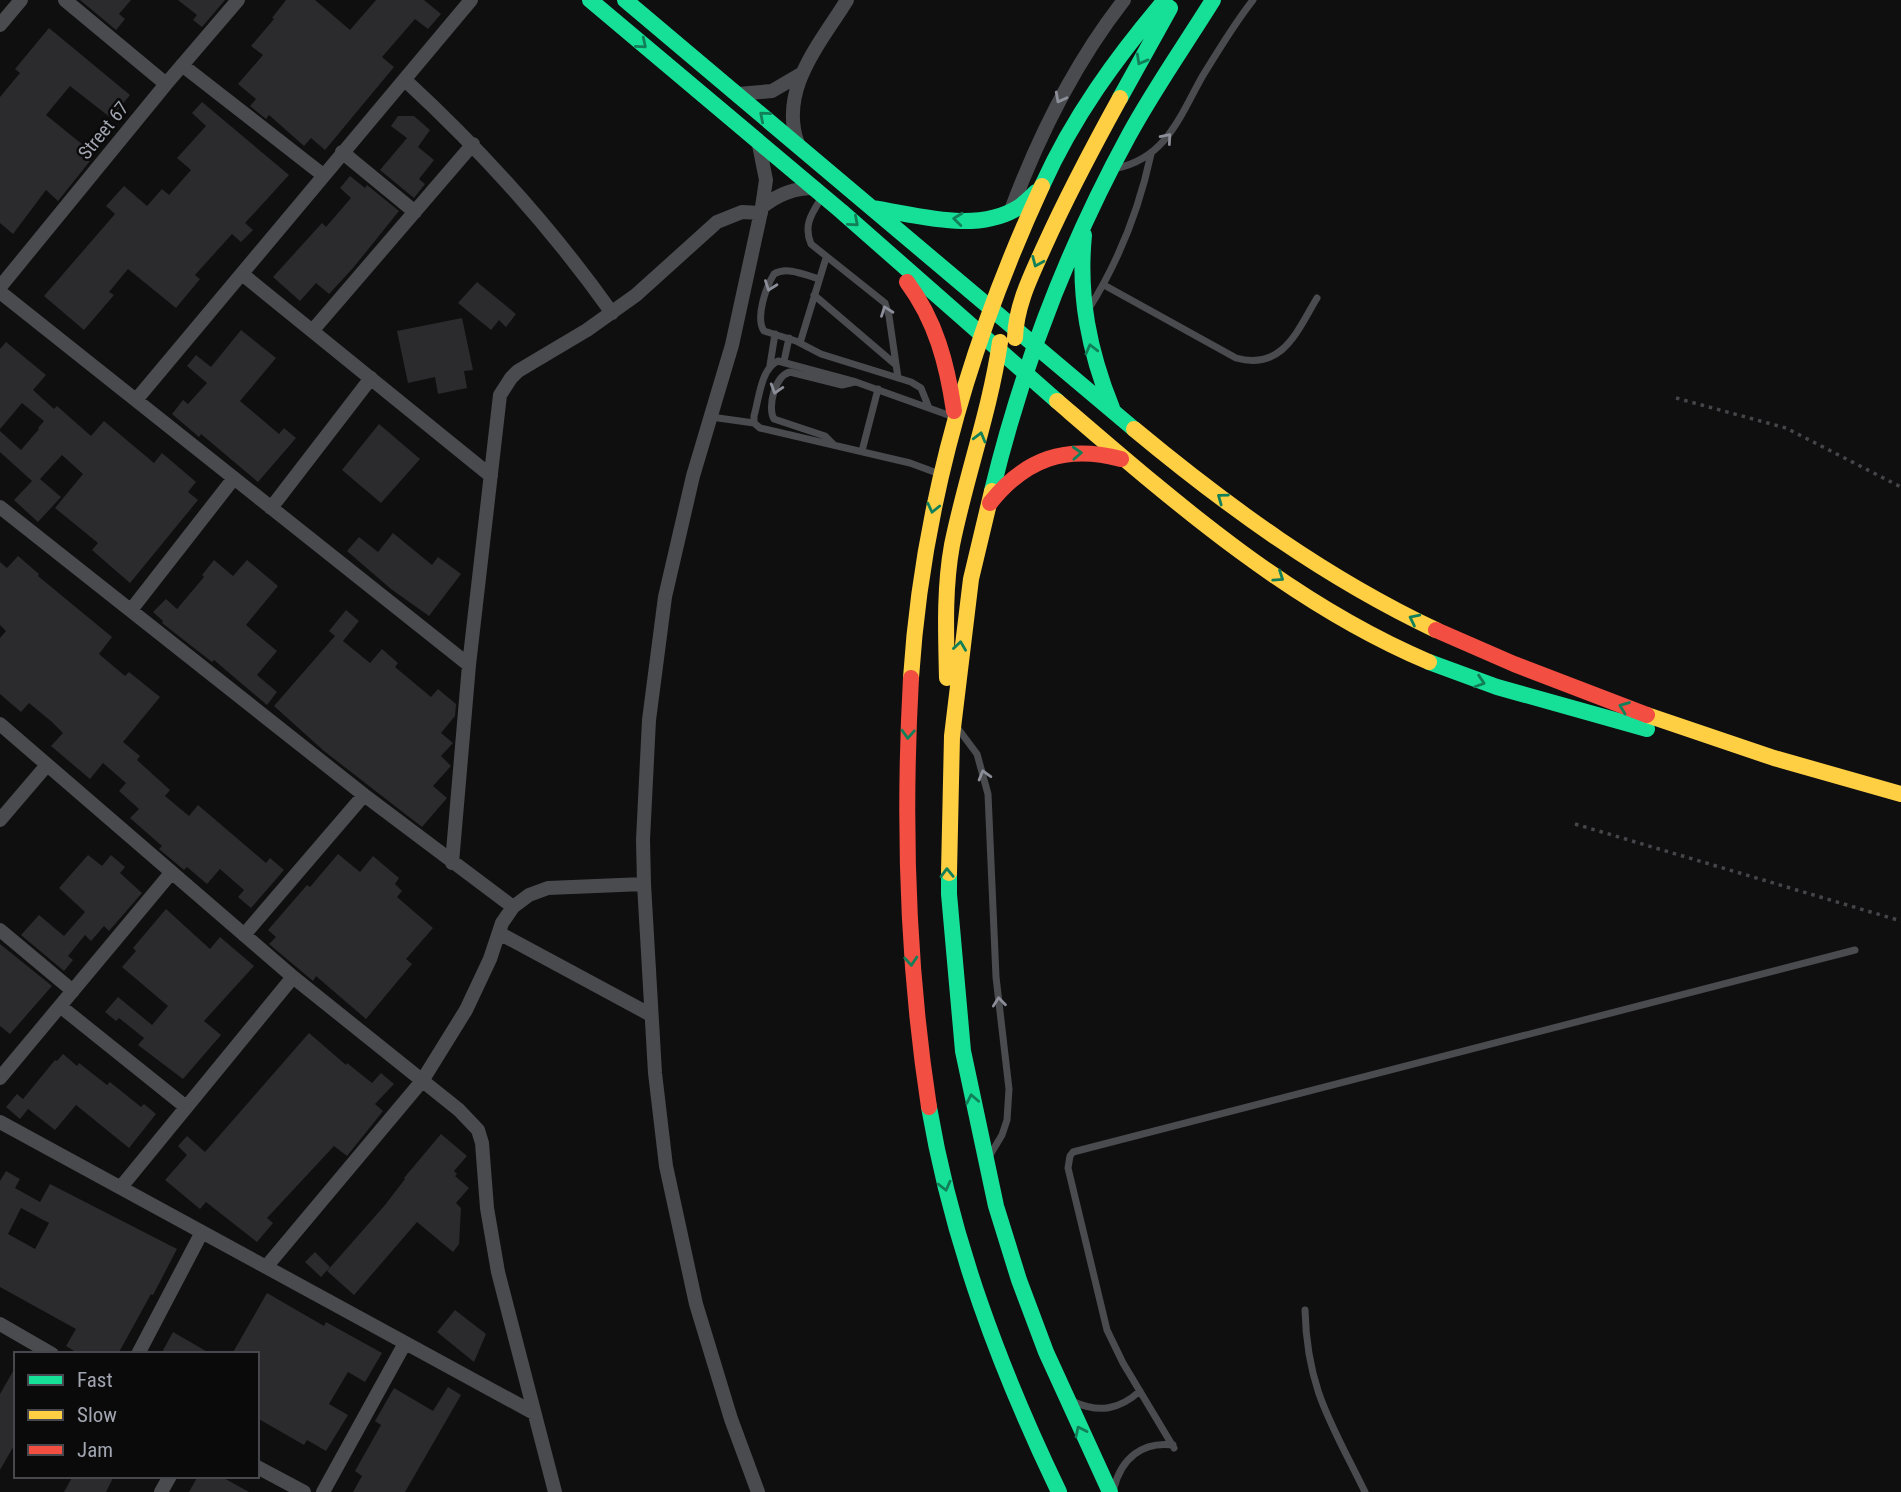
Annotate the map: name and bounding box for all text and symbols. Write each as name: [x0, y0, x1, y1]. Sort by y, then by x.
one-way arrow: [635, 35, 647, 48]
one-way arrow: [1136, 53, 1149, 65]
one-way arrow: [1055, 91, 1068, 103]
street label: Street 67: [73, 97, 134, 164]
one-way arrow: [759, 112, 772, 124]
one-way arrow: [1159, 133, 1171, 146]
one-way arrow: [952, 212, 964, 227]
one-way arrow: [845, 214, 858, 226]
one-way arrow: [1031, 255, 1045, 267]
one-way arrow: [764, 279, 778, 291]
one-way arrow: [880, 306, 894, 318]
one-way arrow: [1085, 343, 1099, 355]
one-way arrow: [770, 383, 785, 395]
one-way arrow: [971, 431, 986, 443]
one-way arrow: [1072, 445, 1083, 460]
one-way arrow: [1217, 494, 1230, 506]
one-way arrow: [927, 502, 942, 514]
one-way arrow: [1271, 569, 1284, 581]
one-way arrow: [1409, 613, 1422, 627]
one-way arrow: [953, 640, 968, 652]
one-way arrow: [1474, 673, 1486, 688]
one-way arrow: [1619, 701, 1631, 715]
one-way arrow: [901, 728, 916, 739]
one-way arrow: [977, 769, 992, 781]
one-way arrow: [939, 867, 955, 878]
one-way arrow: [904, 956, 919, 967]
one-way arrow: [991, 996, 1006, 1007]
one-way arrow: [965, 1093, 980, 1105]
one-way arrow: [937, 1179, 951, 1191]
legend: [14, 1352, 259, 1478]
text: Fast: [77, 1368, 113, 1392]
text: Slow: [77, 1403, 117, 1427]
one-way arrow: [1075, 1426, 1089, 1438]
text: Jam: [77, 1438, 113, 1462]

